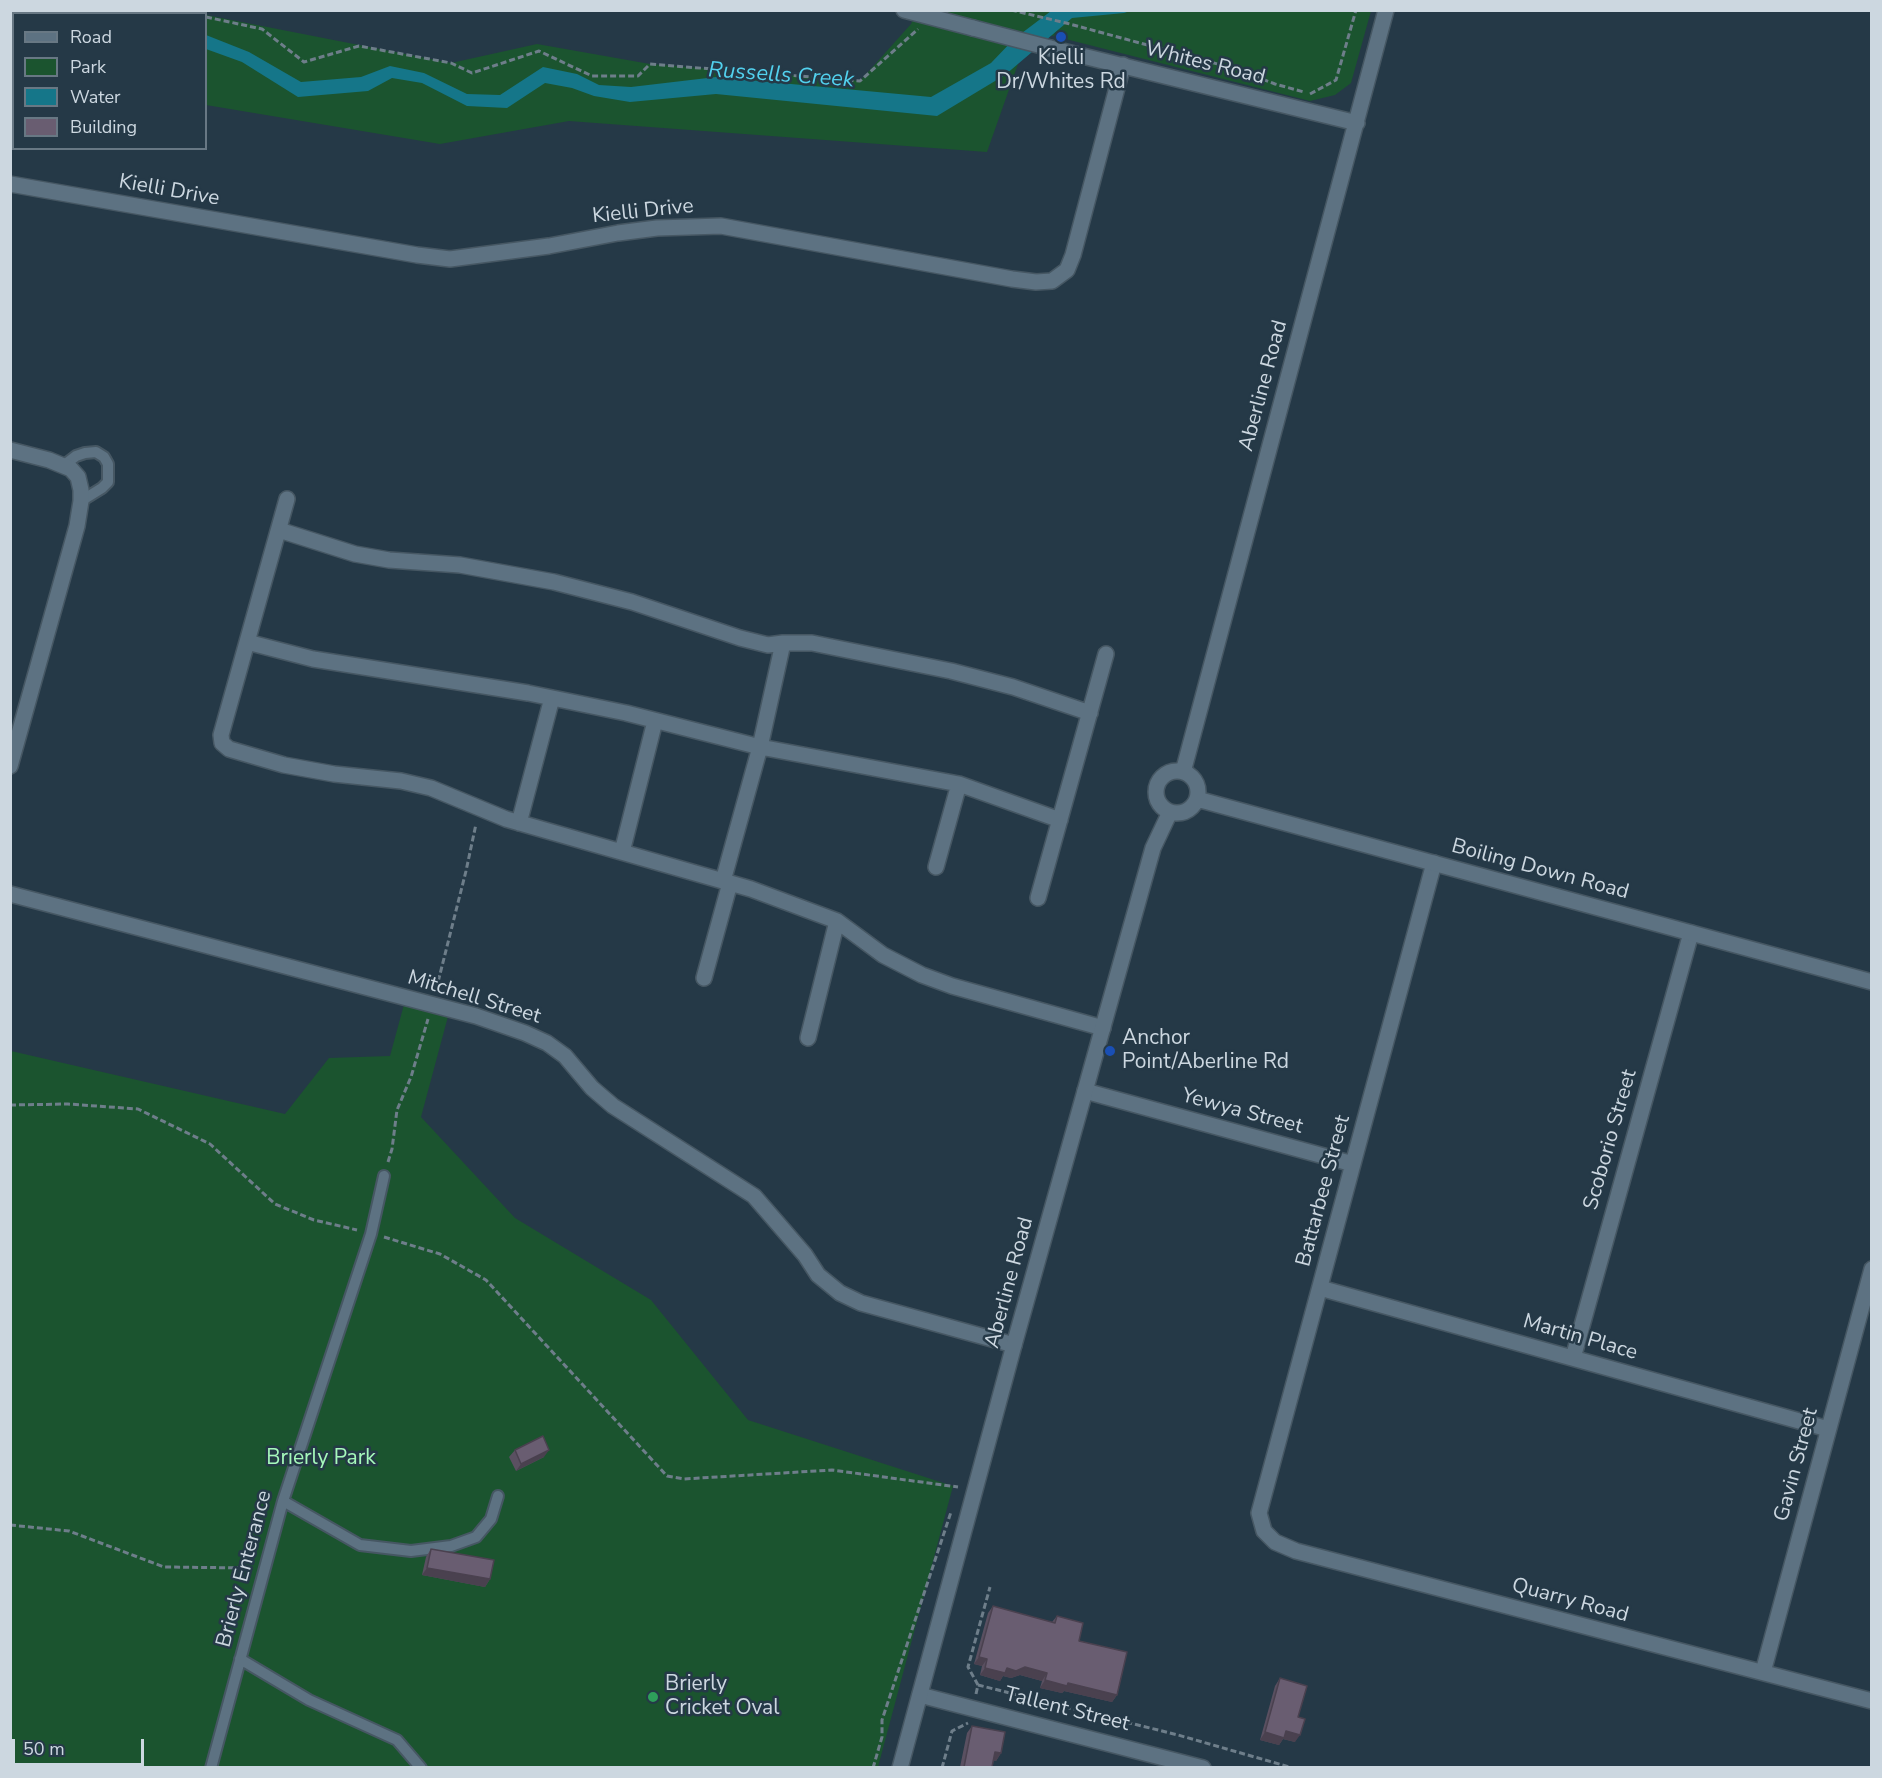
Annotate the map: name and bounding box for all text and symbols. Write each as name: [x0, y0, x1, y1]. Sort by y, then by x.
legend: [12, 12, 207, 150]
text: Road: [70, 25, 112, 49]
marker: Kielli Dr/Whites Rd: [1054, 30, 1068, 44]
street label: Whites Road: [1142, 37, 1268, 91]
place label: Kielli Dr/Whites Rd: [996, 46, 1126, 96]
text: Park: [70, 55, 106, 79]
water label: Russells Creek: [707, 58, 855, 94]
text: Water: [70, 85, 121, 109]
text: Building: [70, 115, 137, 139]
street label: Kielli Drive: [117, 170, 221, 212]
street label: Kielli Drive: [591, 194, 695, 230]
street label: Aberline Road: [1234, 318, 1294, 454]
street label: Boiling Down Road: [1449, 834, 1631, 906]
street label: Mitchell Street: [404, 966, 544, 1030]
place label: Anchor Point/Aberline Rd: [1122, 1026, 1289, 1076]
marker: Anchor Point/Aberline Rd: [1103, 1044, 1117, 1058]
street label: Scoborio Street: [1579, 1067, 1643, 1213]
street label: Yewya Street: [1179, 1084, 1305, 1140]
street label: Battarbee Street: [1292, 1113, 1356, 1269]
street label: Aberline Road: [980, 1215, 1040, 1351]
street label: Martin Place: [1520, 1310, 1640, 1366]
street label: Gavin Street: [1770, 1405, 1824, 1525]
park label: Brierly Park: [266, 1446, 376, 1472]
street label: Brierly Enterance: [212, 1488, 278, 1650]
street label: Quarry Road: [1509, 1573, 1631, 1629]
place label: Brierly Cricket Oval: [665, 1672, 779, 1722]
street label: Tallent Street: [1002, 1682, 1132, 1738]
marker: Brierly Cricket Oval: [646, 1690, 660, 1704]
scale bar: [15, 1727, 147, 1765]
text: 50 m: [23, 1737, 65, 1761]

